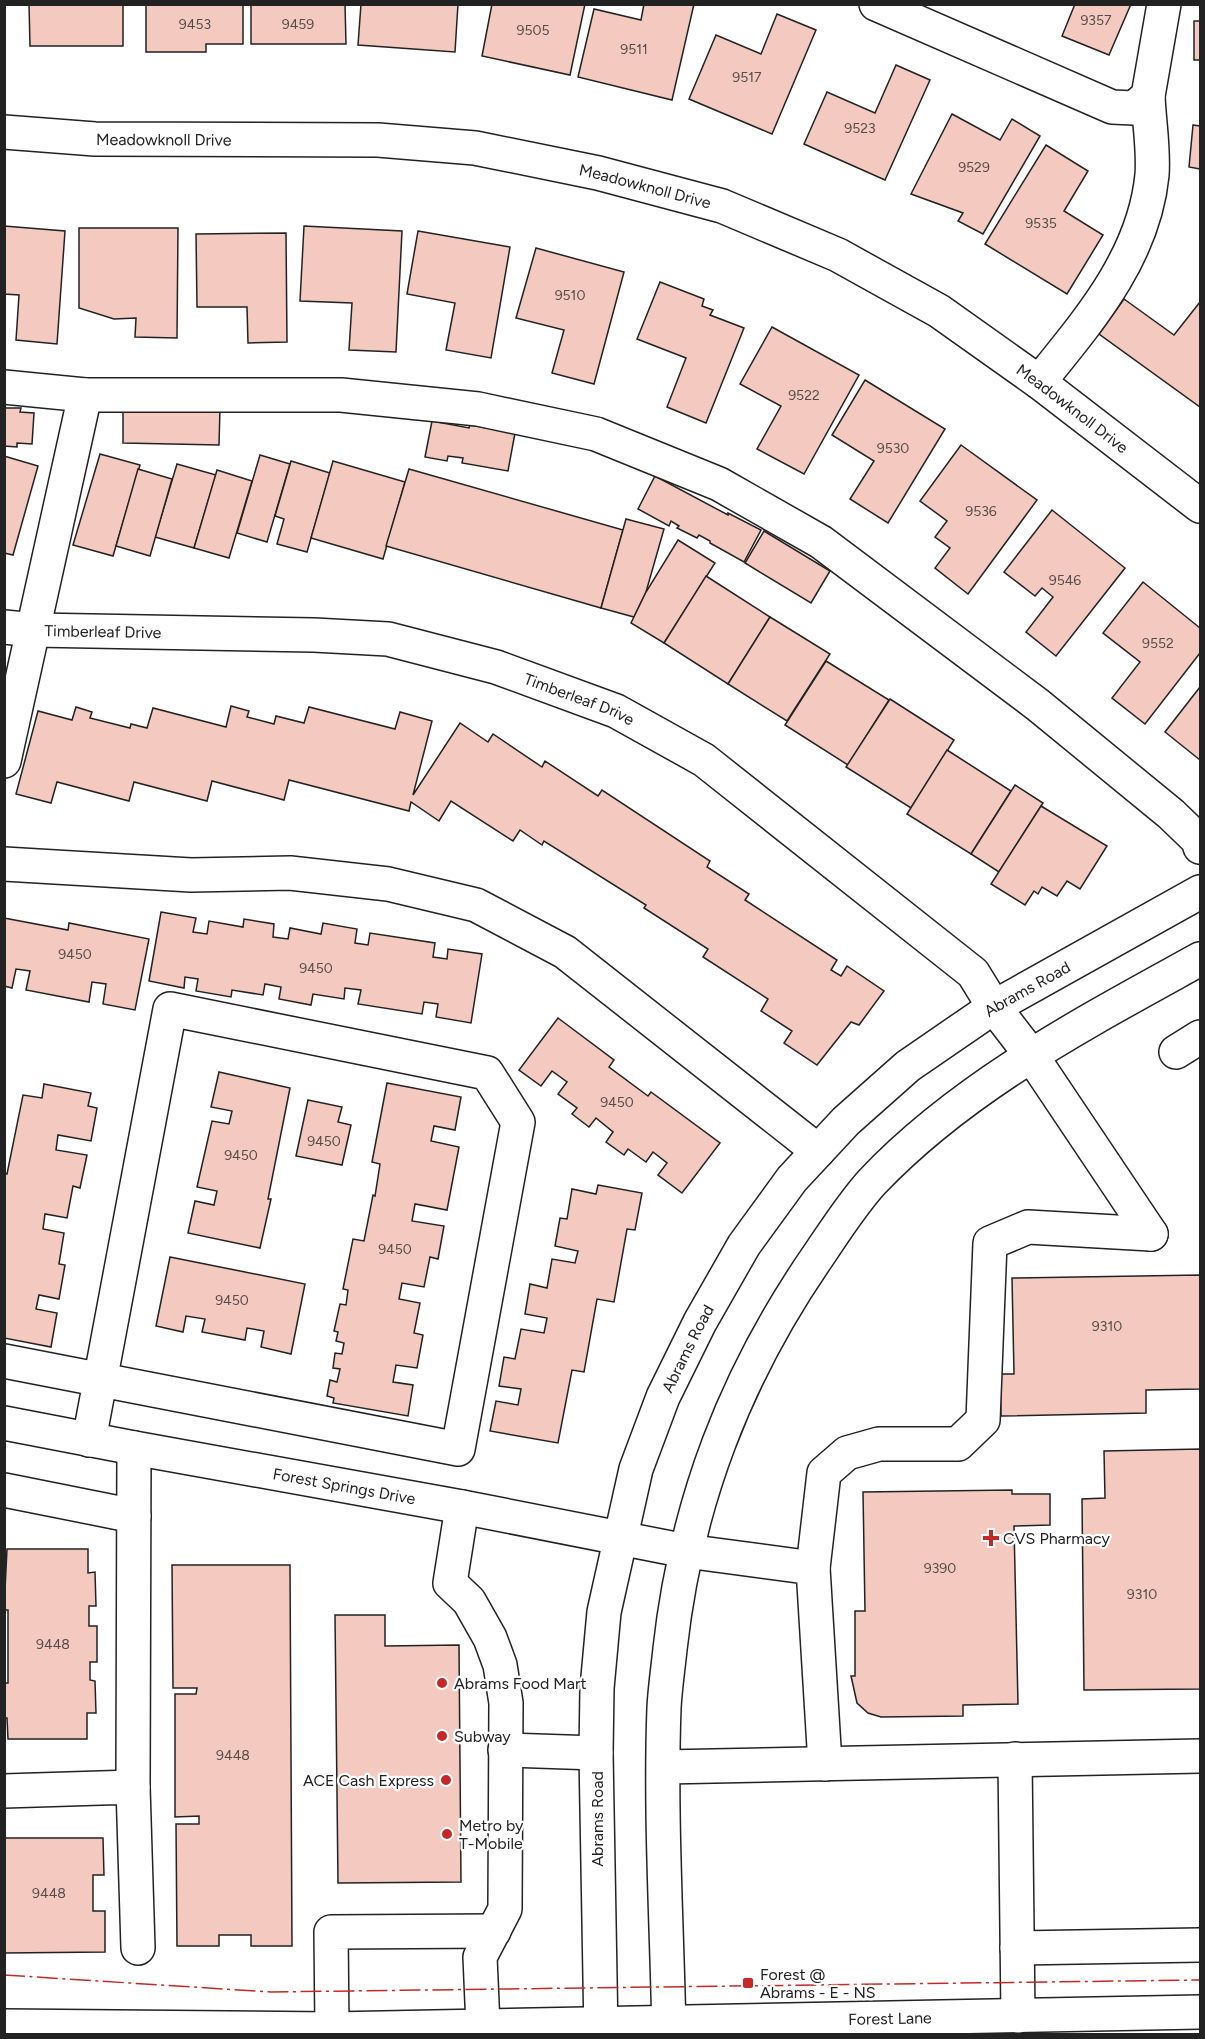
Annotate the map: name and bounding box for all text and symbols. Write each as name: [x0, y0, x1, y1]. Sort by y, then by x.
house number: 9357: [1080, 12, 1112, 29]
house number: 9453: [179, 16, 211, 33]
house number: 9459: [282, 16, 314, 33]
house number: 9505: [517, 22, 550, 39]
house number: 9511: [620, 41, 648, 58]
house number: 9517: [732, 69, 762, 86]
house number: 9523: [844, 120, 876, 137]
street label: Meadowknoll Drive: [96, 130, 232, 149]
house number: 9529: [958, 159, 990, 176]
street label: Meadowknoll Drive: [578, 160, 713, 212]
house number: 9535: [1025, 215, 1057, 232]
house number: 9510: [555, 287, 585, 304]
street label: Meadowknoll Drive: [1013, 360, 1132, 457]
house number: 9522: [788, 387, 820, 404]
house number: 9530: [877, 440, 909, 457]
house number: 9536: [965, 503, 997, 520]
house number: 9546: [1049, 572, 1081, 589]
street label: Timberleaf Drive: [44, 621, 162, 642]
house number: 9552: [1142, 635, 1174, 652]
street label: Timberleaf Drive: [521, 669, 638, 729]
house number: 9450: [58, 946, 92, 963]
street label: Abrams Road: [980, 957, 1073, 1021]
house number: 9450: [299, 960, 333, 977]
house number: 9450: [600, 1094, 634, 1111]
house number: 9450: [307, 1133, 341, 1150]
house number: 9450: [224, 1147, 258, 1164]
house number: 9450: [378, 1241, 412, 1258]
house number: 9450: [215, 1292, 249, 1309]
street label: Abrams Road: [657, 1301, 717, 1396]
house number: 9310: [1092, 1318, 1122, 1335]
street label: Forest Springs Drive: [271, 1464, 417, 1508]
place label: CVS Pharmacy: [1003, 1529, 1110, 1548]
marker: CVS Pharmacy: [984, 1531, 998, 1545]
house number: 9390: [924, 1560, 956, 1577]
house number: 9310: [1127, 1586, 1157, 1603]
house number: 9448: [36, 1636, 70, 1653]
place label: Abrams Food Mart: [454, 1674, 586, 1693]
marker: Abrams Food Mart: [435, 1676, 449, 1690]
place label: Subway: [454, 1727, 511, 1746]
marker: Subway: [435, 1729, 449, 1743]
house number: 9448: [216, 1747, 250, 1764]
place label: ACE Cash Express: [303, 1771, 434, 1790]
street label: Abrams Road: [588, 1771, 607, 1867]
marker: ACE Cash Express: [439, 1773, 453, 1787]
place label: Metro by T-Mobile: [459, 1816, 524, 1853]
marker: Metro by T-Mobile: [440, 1827, 454, 1841]
house number: 9448: [32, 1885, 66, 1902]
place label: Forest @ Abrams - E - NS: [760, 1965, 876, 2002]
marker: Forest @ Abrams - E - NS: [741, 1976, 755, 1990]
street label: Forest Lane: [848, 2008, 932, 2028]

